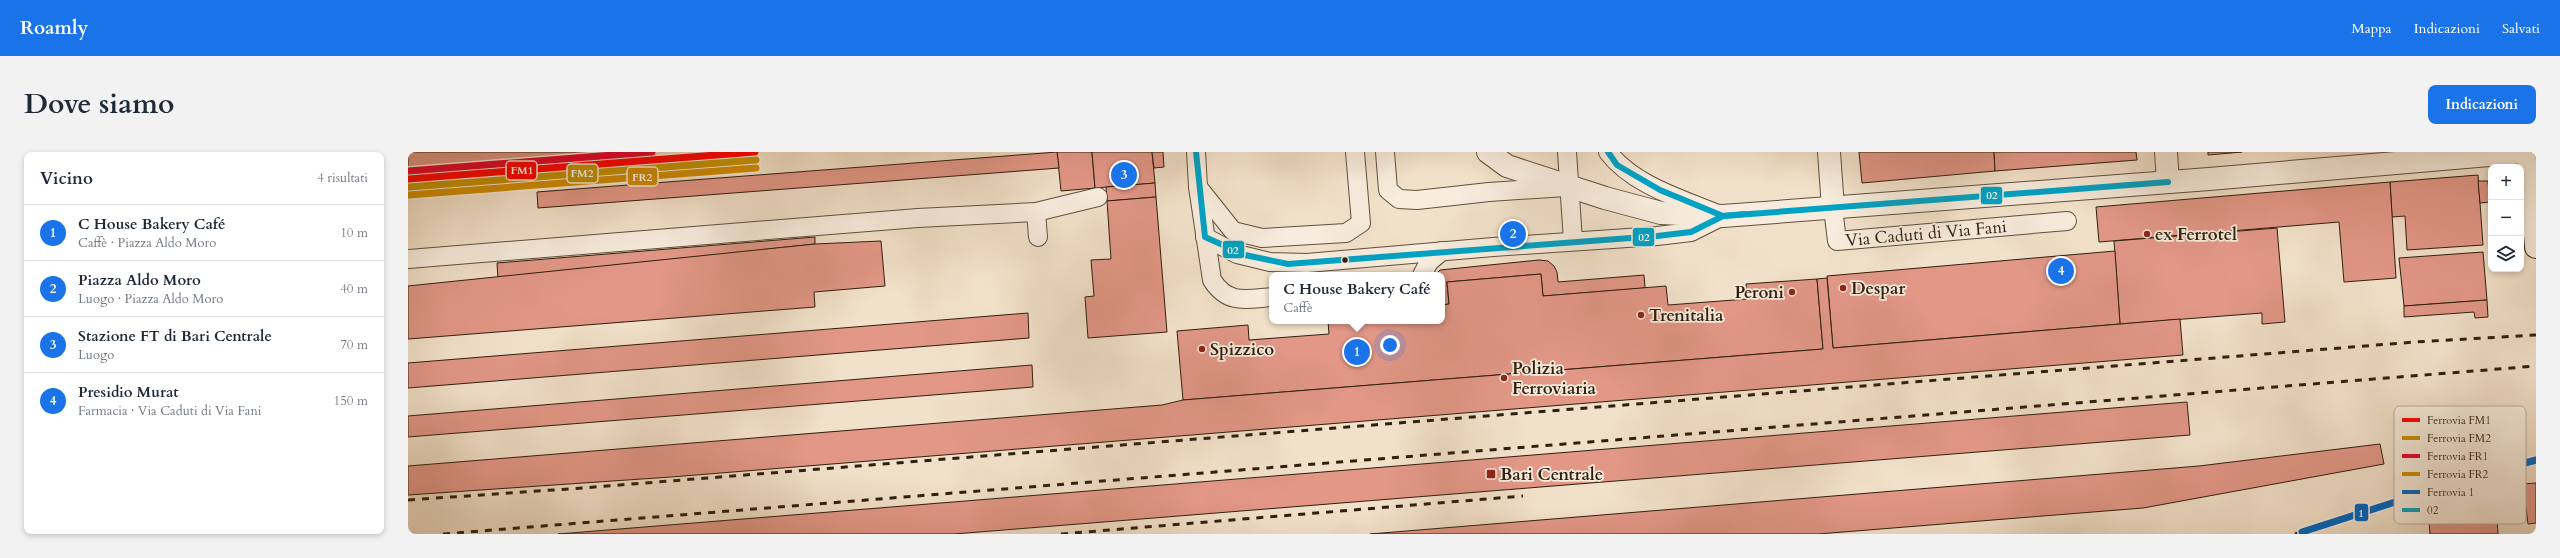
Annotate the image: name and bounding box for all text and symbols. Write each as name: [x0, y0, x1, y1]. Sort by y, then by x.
text: Roamly: [20, 15, 88, 41]
text: Mappa: [2351, 19, 2392, 38]
text: Indicazioni: [2414, 19, 2480, 38]
text: Salvati: [2502, 19, 2540, 38]
text: Dove siamo: [24, 85, 174, 123]
button: Indicazioni: [2428, 85, 2536, 124]
pin: 3: [1111, 160, 1137, 190]
line badge: FM1: [506, 161, 537, 180]
text: FM1: [511, 163, 533, 178]
line badge: FM2: [567, 164, 598, 183]
map controls: [2488, 164, 2524, 272]
button: +: [2488, 164, 2524, 200]
text: FM2: [571, 166, 594, 181]
text: Vicino: [40, 167, 93, 190]
line badge: FR2: [627, 167, 658, 186]
text: 4 risultati: [317, 169, 368, 187]
text: FR2: [632, 170, 652, 185]
line badge: 02: [1980, 186, 2003, 205]
text: 02: [1986, 188, 1998, 203]
button: −: [2488, 200, 2524, 236]
text: C House Bakery Café: [78, 214, 225, 234]
street label: Via Caduti di Via Fani: [1845, 215, 2008, 252]
pin: 2: [1500, 219, 1526, 249]
place label: ex Ferrotel: [2155, 223, 2237, 246]
text: 1: [50, 224, 56, 242]
text: 10 m: [340, 224, 368, 242]
line badge: 02: [1632, 227, 1655, 247]
marker: ex Ferrotel: [2142, 229, 2152, 239]
text: 02: [1638, 230, 1650, 245]
text: Caffè · Piazza Aldo Moro: [78, 234, 216, 252]
button: layers: [2488, 236, 2524, 272]
line badge: 02: [1222, 240, 1245, 259]
text: 02: [1227, 243, 1239, 258]
unlabelled marker: [1340, 255, 1350, 265]
pin: 4: [2048, 256, 2074, 286]
text: Piazza Aldo Moro: [78, 270, 201, 290]
popup: [1269, 272, 1445, 324]
place label: Despar: [1851, 277, 1905, 300]
text: C House Bakery Café: [1283, 279, 1431, 299]
text: 2: [50, 280, 56, 298]
text: 40 m: [340, 280, 368, 298]
place label: Peroni: [1735, 281, 1784, 304]
marker: Despar: [1838, 283, 1848, 293]
marker: Peroni: [1787, 287, 1797, 297]
text: Luogo · Piazza Aldo Moro: [78, 290, 223, 308]
text: Caffè: [1283, 299, 1313, 317]
place label: Trenitalia: [1649, 304, 1724, 327]
marker: Trenitalia: [1636, 310, 1646, 320]
text: Stazione FT di Bari Centrale: [78, 326, 272, 346]
your location: [1380, 335, 1400, 355]
text: 3: [50, 336, 56, 354]
text: 70 m: [340, 336, 368, 354]
pin: 1: [1344, 337, 1370, 367]
place label: Spizzico: [1210, 338, 1274, 361]
marker: Spizzico: [1197, 344, 1207, 354]
text: Luogo: [78, 346, 114, 364]
place label: Polizia Ferroviaria: [1512, 357, 1597, 400]
marker: Polizia Ferroviaria: [1499, 373, 1509, 383]
text: Presidio Murat: [78, 382, 179, 402]
text: 4: [50, 392, 56, 410]
text: 150 m: [334, 392, 368, 410]
text: Farmacia · Via Caduti di Via Fani: [78, 402, 262, 420]
legend: [2394, 406, 2526, 524]
text: Ferrovia FM1: [2427, 413, 2491, 428]
text: Ferrovia FM2: [2427, 431, 2491, 446]
text: Ferrovia FR1: [2427, 449, 2488, 464]
place label: Bari Centrale: [1500, 463, 1603, 486]
text: Ferrovia FR2: [2427, 467, 2488, 482]
marker: Bari Centrale: [1485, 468, 1497, 480]
text: Ferrovia 1: [2427, 485, 2474, 500]
line badge: 1: [2354, 503, 2369, 522]
text: 02: [2427, 503, 2439, 518]
text: 1: [2358, 506, 2364, 521]

